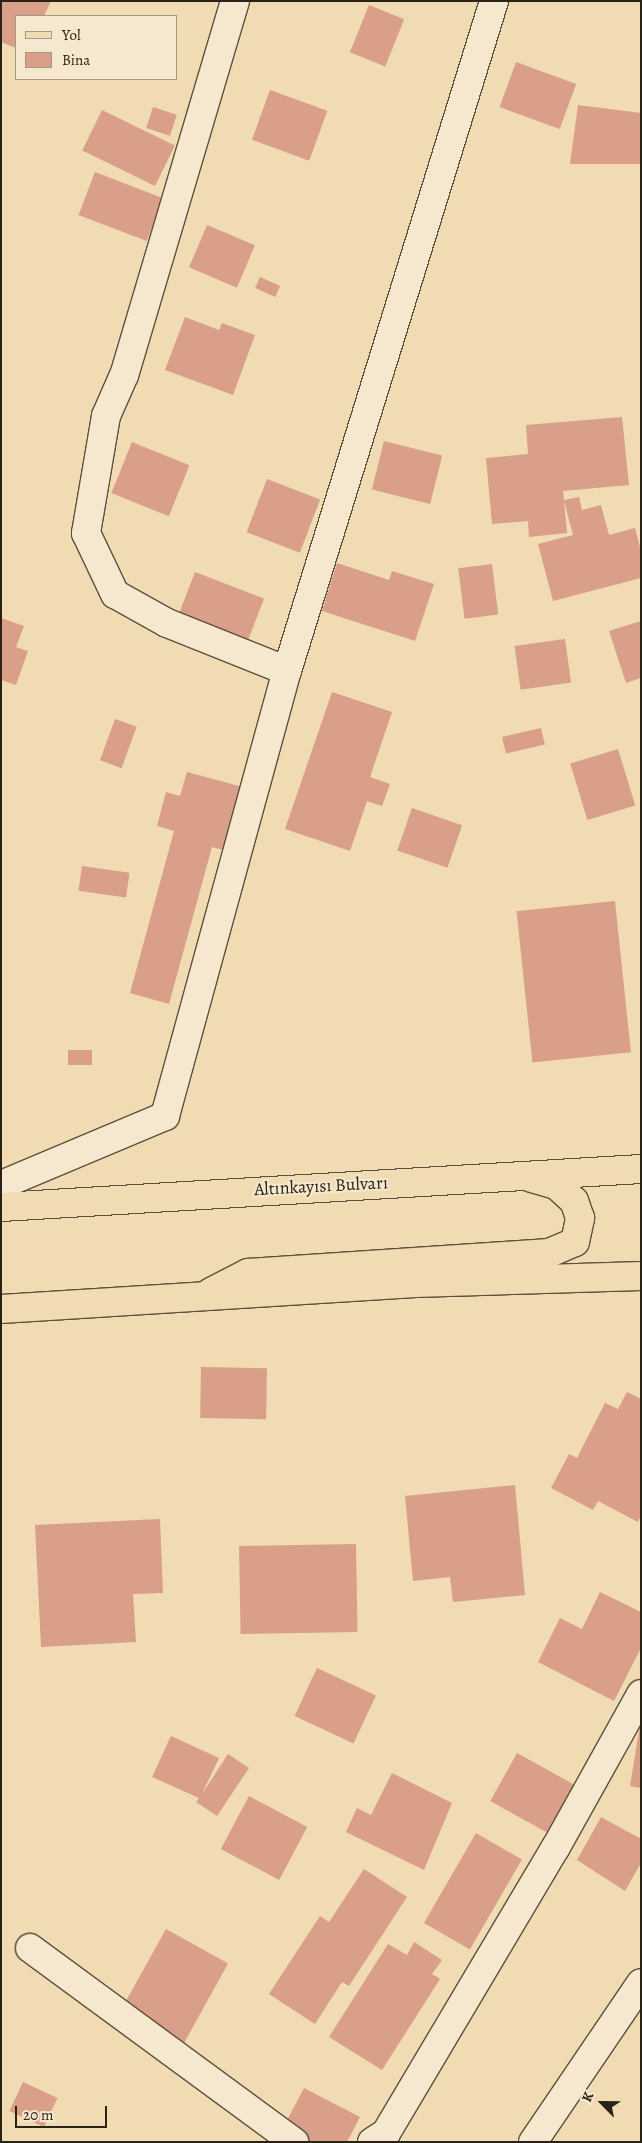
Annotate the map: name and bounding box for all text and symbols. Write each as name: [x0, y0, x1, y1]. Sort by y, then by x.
legend: [15, 15, 178, 80]
text: Yol: [62, 25, 81, 45]
text: Bina: [62, 50, 90, 70]
street label: Altınkayısı Bulvarı: [254, 1172, 388, 1200]
north arrow: [577, 2078, 627, 2128]
text: K: [577, 2089, 598, 2105]
scale bar: [18, 2096, 110, 2128]
text: 20 m: [23, 2105, 54, 2125]

